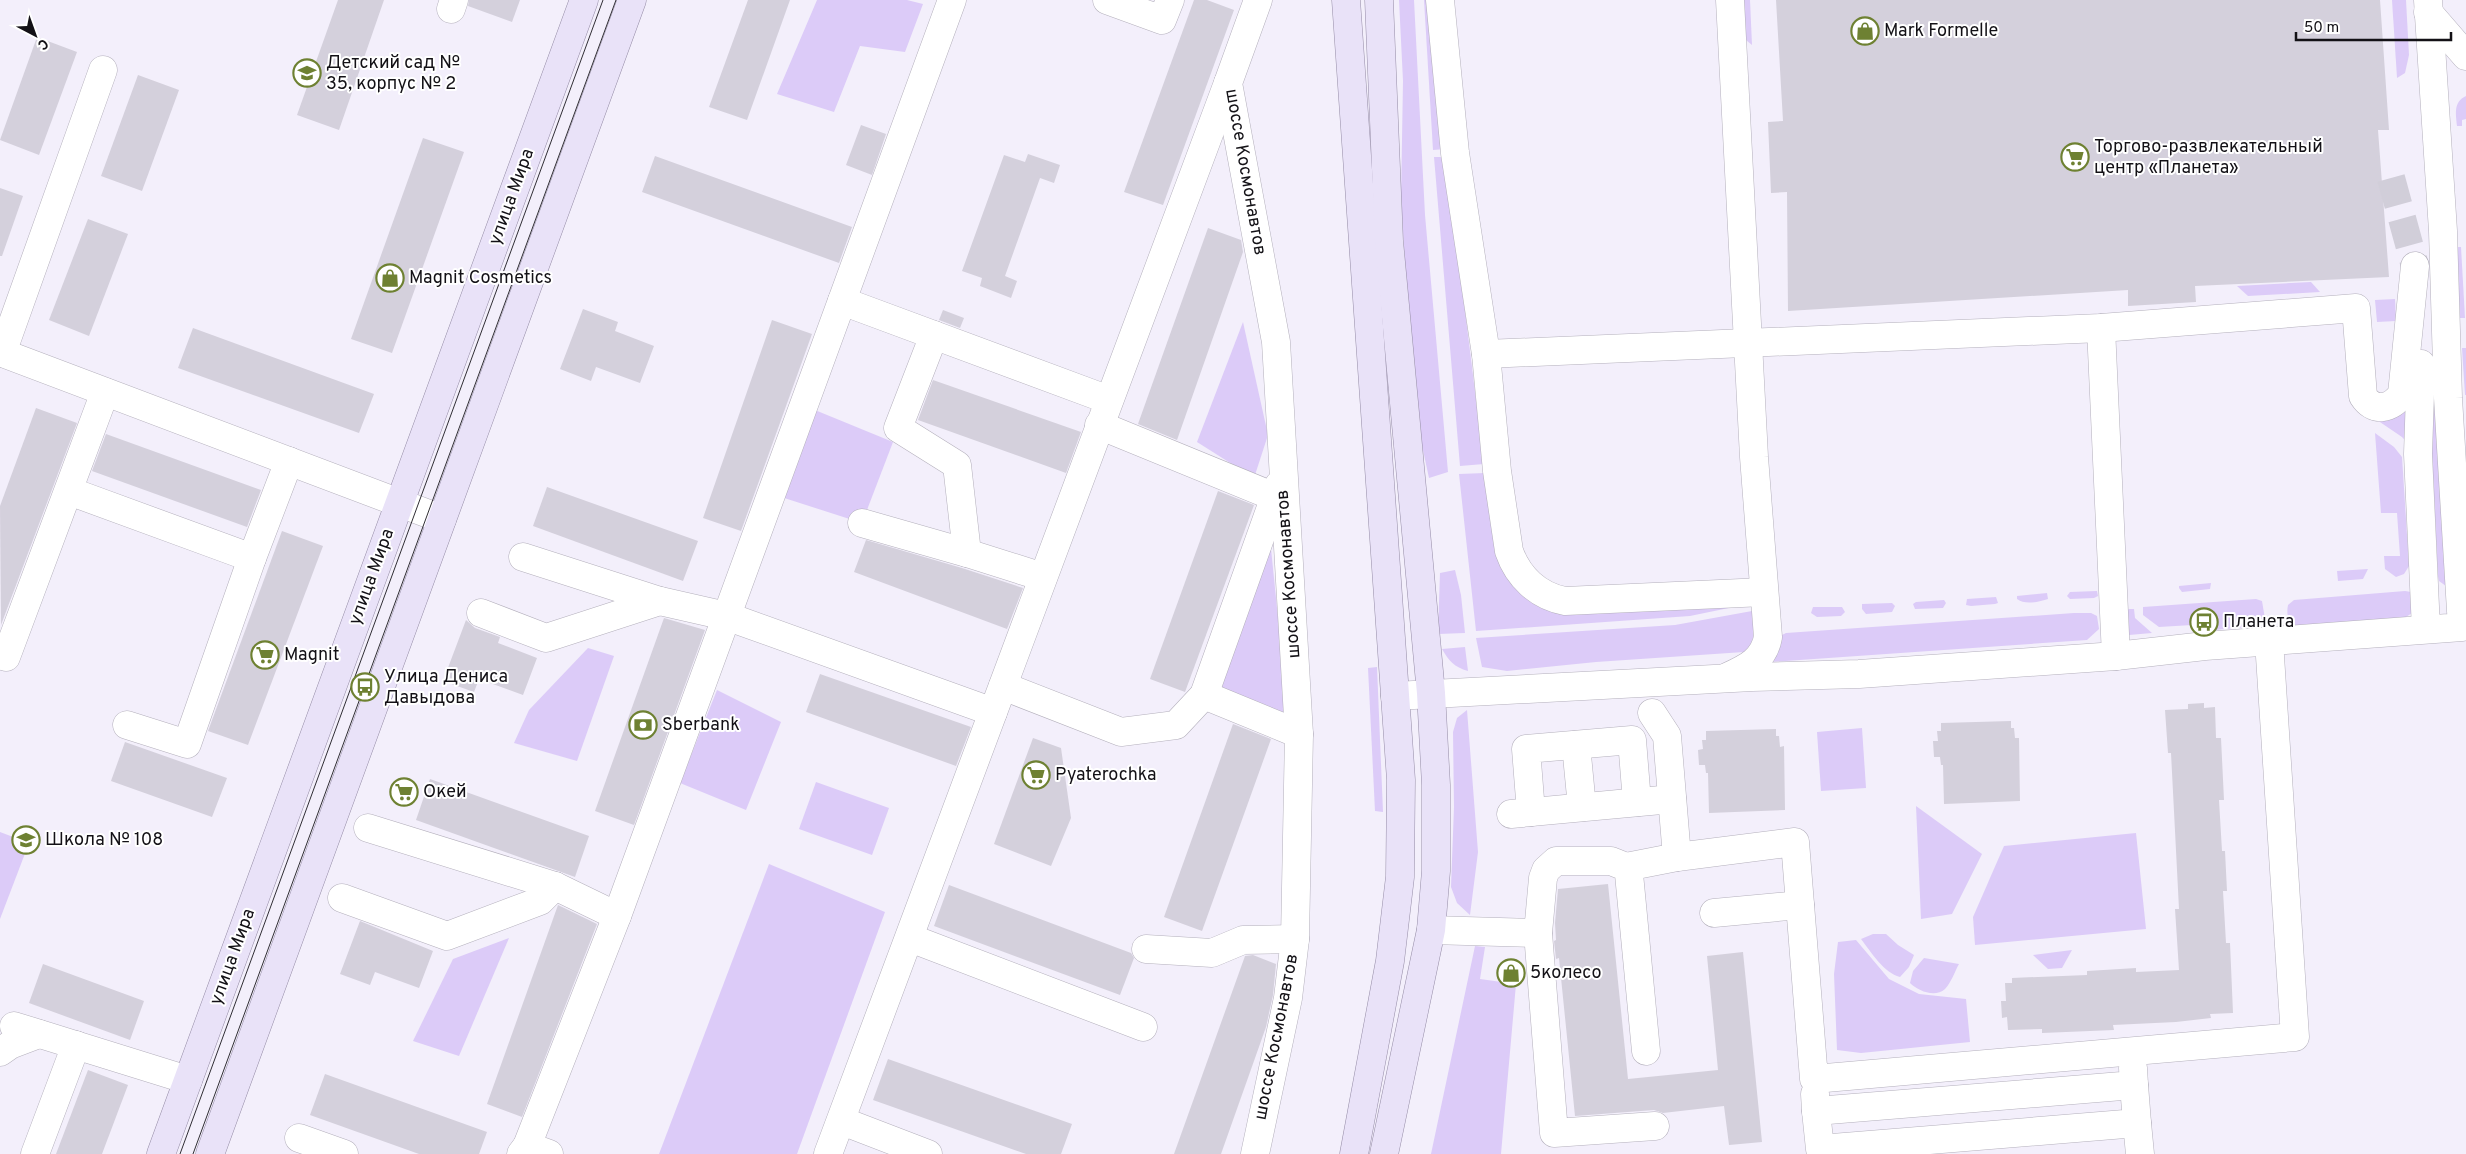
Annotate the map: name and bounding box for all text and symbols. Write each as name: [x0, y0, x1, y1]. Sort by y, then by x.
north arrow: [10, 10, 60, 60]
scale bar: [2296, 10, 2451, 42]
shop icon: Mark Formelle: [1850, 16, 1880, 46]
text: 50 m: [2304, 19, 2339, 38]
place label: Mark Formelle: [1884, 20, 1998, 43]
text: С: [34, 34, 51, 53]
place label: Детский сад № 35, корпус № 2: [326, 52, 460, 96]
school or university icon: Детский сад № 35, корпус № 2: [292, 58, 322, 88]
street label: шоссе Космонавтов: [1219, 87, 1271, 257]
place label: Торгово-развлекательный центр «Планета»: [2094, 136, 2323, 180]
supermarket icon: Торгово-развлекательный центр «Планета»: [2060, 142, 2090, 172]
street label: улица Мира: [484, 146, 540, 248]
shop icon: Magnit Cosmetics: [375, 263, 405, 293]
place label: Magnit Cosmetics: [409, 267, 552, 290]
street label: шоссе Космонавтов: [1272, 489, 1306, 659]
street label: улица Мира: [344, 526, 400, 628]
bus stop icon: Планета: [2189, 607, 2219, 637]
place label: Планета: [2223, 611, 2294, 634]
supermarket icon: Magnit: [250, 640, 280, 670]
place label: Magnit: [284, 644, 339, 667]
place label: Улица Дениса Давыдова: [384, 666, 508, 710]
bus stop icon: Улица Дениса Давыдова: [350, 672, 380, 702]
bank icon: Sberbank: [628, 710, 658, 740]
place label: Sberbank: [662, 714, 740, 737]
supermarket icon: Pyaterochka: [1021, 760, 1051, 790]
place label: Pyaterochka: [1055, 764, 1156, 787]
supermarket icon: Окей: [389, 777, 419, 807]
place label: Окей: [423, 781, 467, 804]
school or university icon: Школа № 108: [11, 825, 41, 855]
place label: Школа № 108: [45, 829, 163, 852]
street label: улица Мира: [205, 906, 261, 1008]
street label: шоссе Космонавтов: [1250, 952, 1304, 1122]
shop icon: 5колесо: [1496, 958, 1526, 988]
place label: 5колесо: [1530, 962, 1601, 985]

